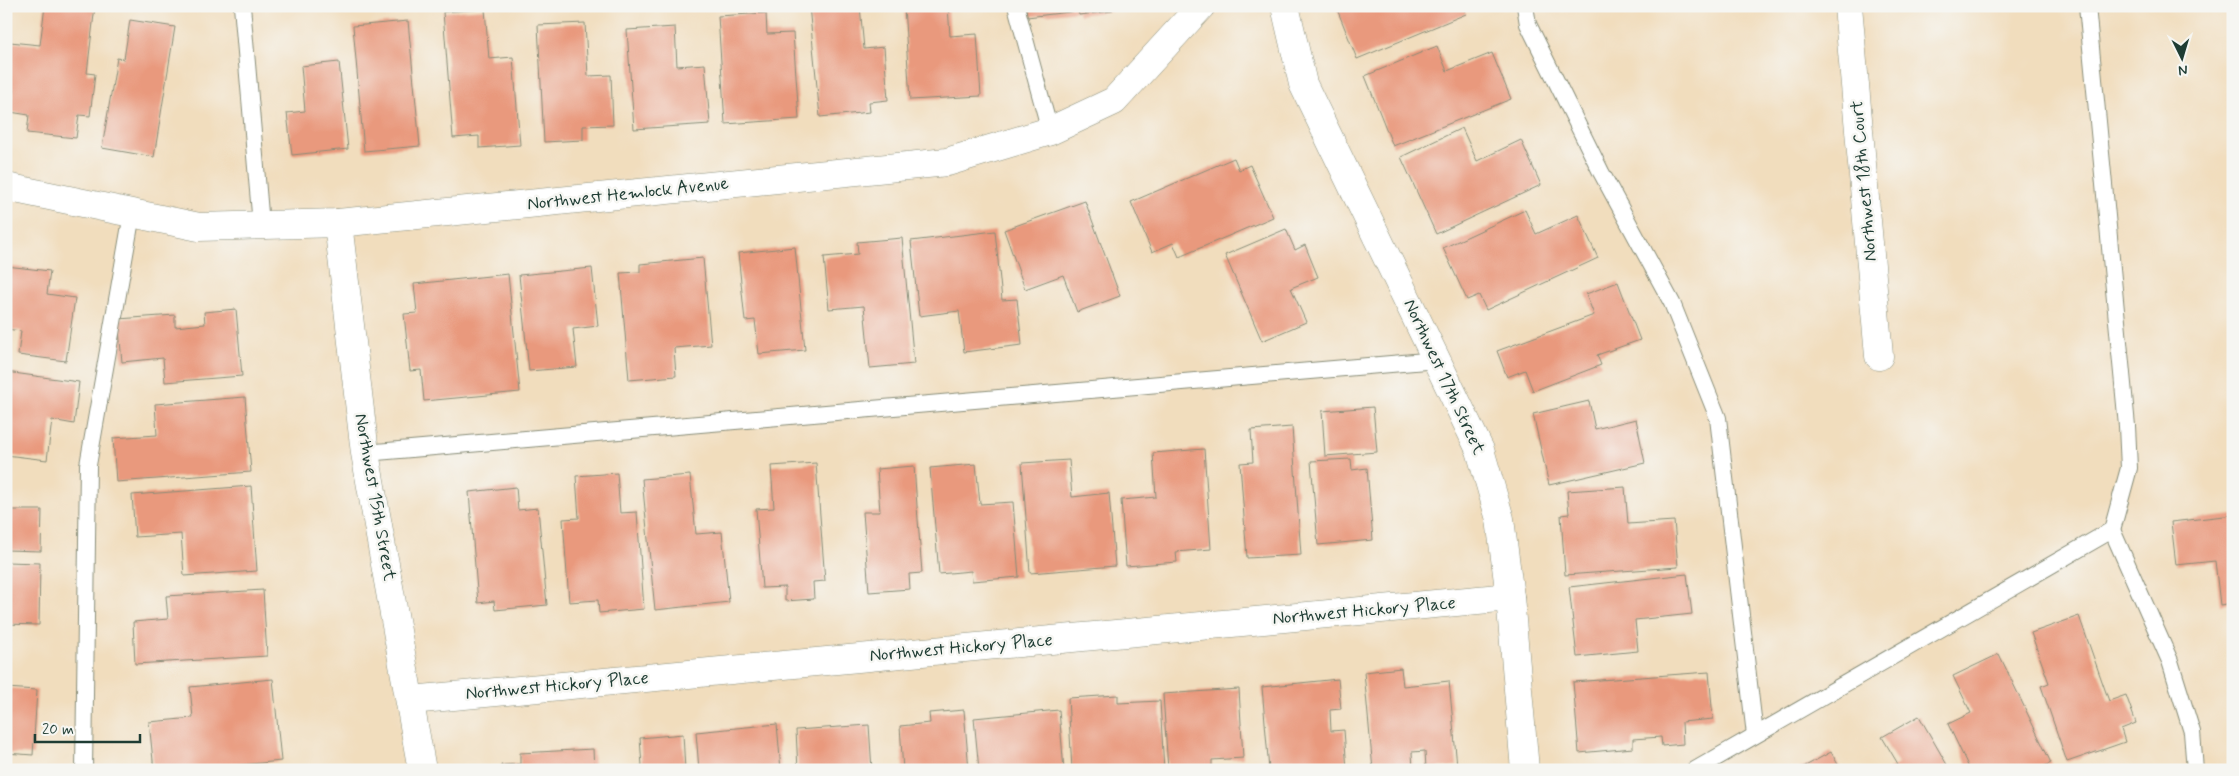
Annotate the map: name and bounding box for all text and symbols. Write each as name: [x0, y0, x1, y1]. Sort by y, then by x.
north arrow: [2156, 32, 2206, 82]
text: N: [2178, 61, 2188, 79]
street label: Northwest 18th Court: [1845, 99, 1883, 263]
street label: Northwest Hemlock Avenue: [526, 171, 730, 217]
street label: Northwest 17th Street: [1397, 295, 1491, 459]
street label: Northwest 15th Street: [348, 411, 402, 583]
street label: Northwest Hickory Place: [1271, 591, 1457, 631]
street label: Northwest Hickory Place: [868, 628, 1054, 668]
street label: Northwest Hickory Place: [464, 666, 650, 706]
scale bar: [35, 711, 140, 743]
text: 20 m: [42, 720, 74, 740]

